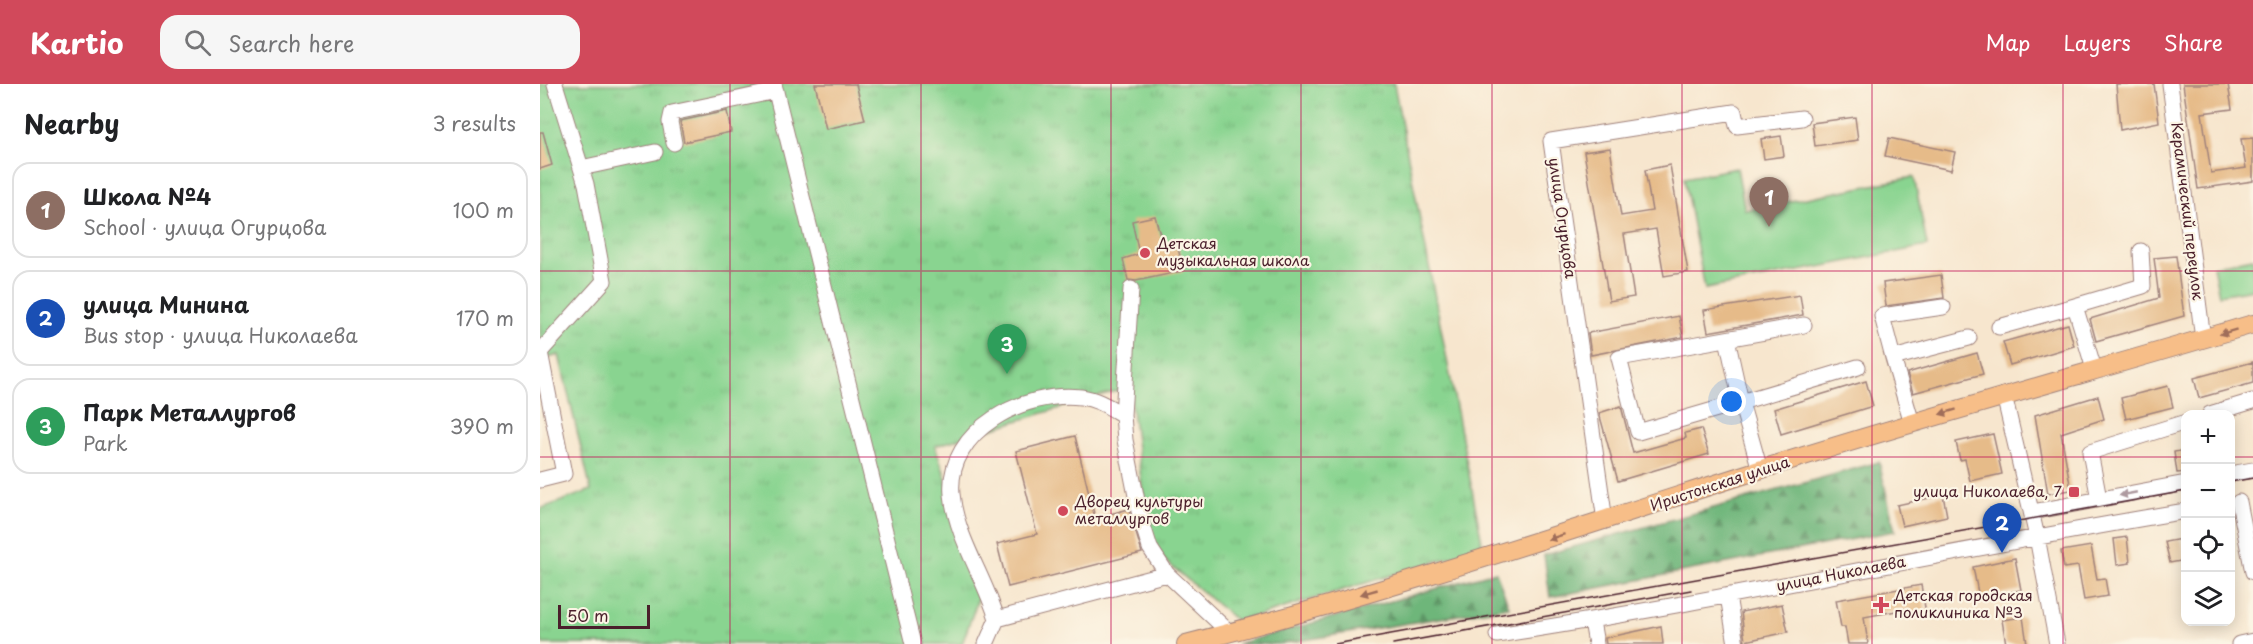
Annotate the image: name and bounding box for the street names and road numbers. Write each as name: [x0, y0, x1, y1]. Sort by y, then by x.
street label: Керамический переулок: [2166, 121, 2211, 301]
street label: улица Огурцова: [1544, 156, 1583, 280]
street label: Иристонская улица: [1647, 449, 1793, 516]
street label: улица Николаева: [1774, 549, 1908, 596]

